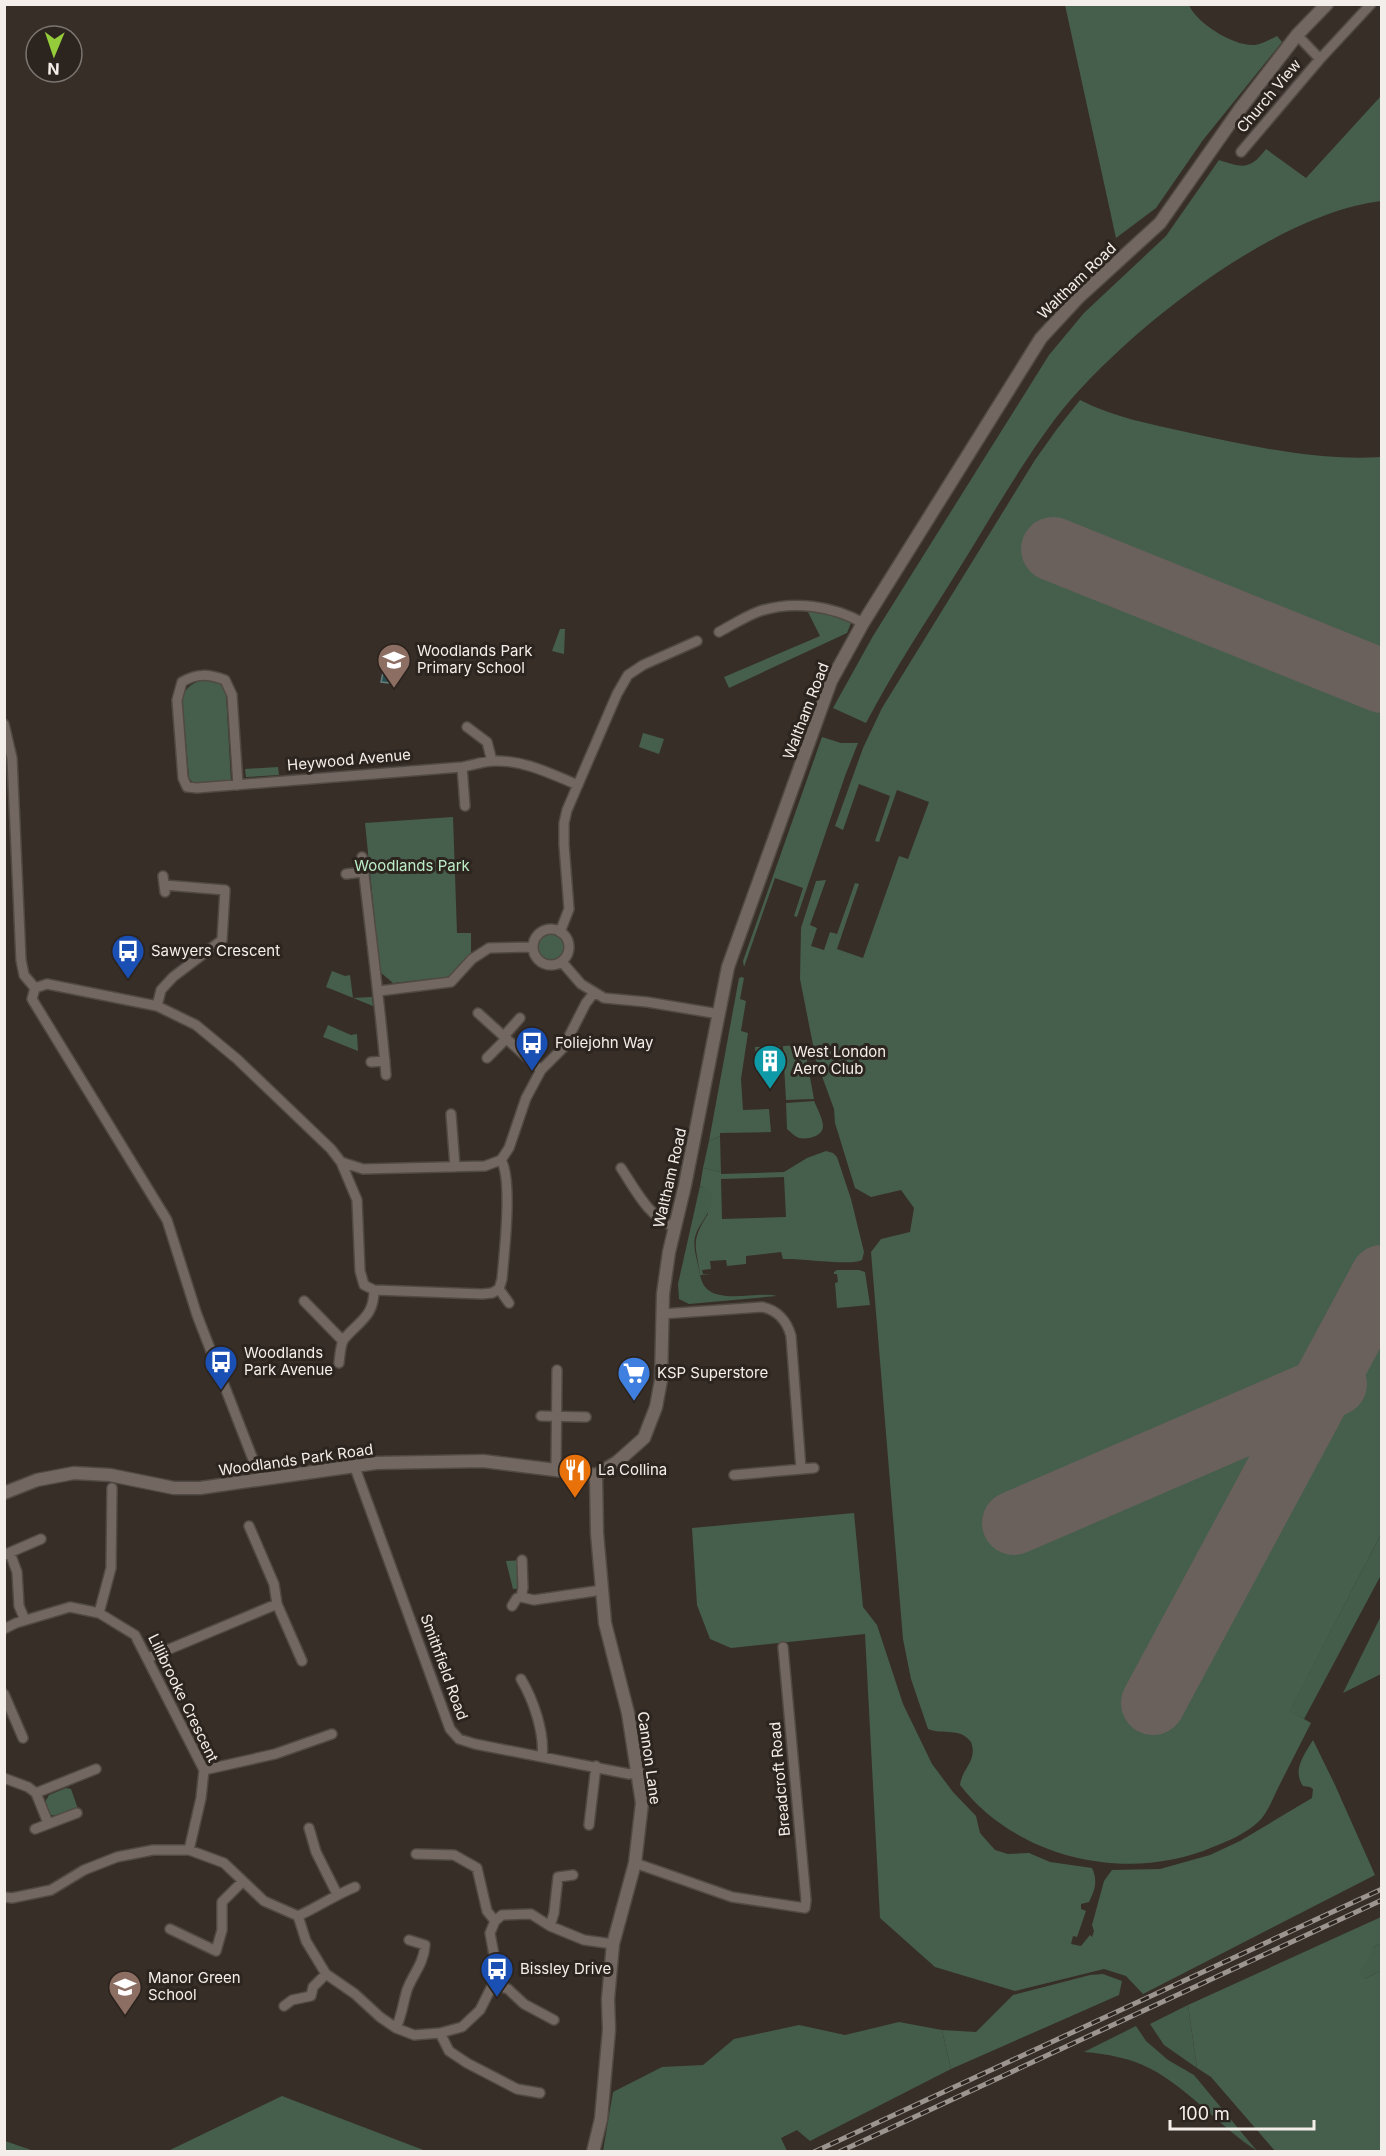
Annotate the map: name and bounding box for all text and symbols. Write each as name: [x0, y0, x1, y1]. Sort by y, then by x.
north arrow: [24, 24, 84, 84]
street label: Church View: [1232, 55, 1305, 136]
text: N: [47, 59, 60, 79]
street label: Waltham Road: [1033, 238, 1120, 323]
place label: Woodlands Park Primary School: [417, 641, 533, 677]
school or university icon: Woodlands Park Primary School: [376, 642, 412, 689]
street label: Waltham Road: [778, 660, 833, 762]
street label: Heywood Avenue: [286, 745, 412, 774]
park label: Woodlands Park: [354, 856, 471, 875]
bus stop icon: Sawyers Crescent: [110, 933, 146, 980]
place label: Sawyers Crescent: [151, 941, 280, 960]
bus stop icon: Foliejohn Way: [514, 1025, 550, 1072]
place label: Foliejohn Way: [555, 1033, 654, 1052]
place label: West London Aero Club: [793, 1042, 886, 1078]
building icon: West London Aero Club: [752, 1043, 788, 1090]
street label: Waltham Road: [649, 1126, 690, 1230]
place label: Woodlands Park Avenue: [244, 1343, 333, 1379]
bus stop icon: Woodlands Park Avenue: [203, 1344, 239, 1391]
supermarket icon: KSP Superstore: [616, 1355, 652, 1402]
place label: KSP Superstore: [657, 1363, 768, 1382]
street label: Woodlands Park Road: [217, 1439, 374, 1480]
restaurant icon: La Collina: [557, 1452, 593, 1499]
place label: La Collina: [598, 1460, 667, 1479]
street label: Smithfield Road: [417, 1611, 472, 1722]
street label: Lillibrooke Crescent: [144, 1630, 223, 1765]
street label: Cannon Lane: [634, 1710, 665, 1806]
street label: Breadcroft Road: [765, 1721, 794, 1837]
bus stop icon: Bissley Drive: [479, 1951, 515, 1998]
place label: Bissley Drive: [520, 1959, 611, 1978]
place label: Manor Green School: [148, 1968, 241, 2004]
school or university icon: Manor Green School: [107, 1969, 143, 2016]
scale bar: [1170, 2093, 1314, 2131]
text: 100 m: [1179, 2103, 1230, 2124]

